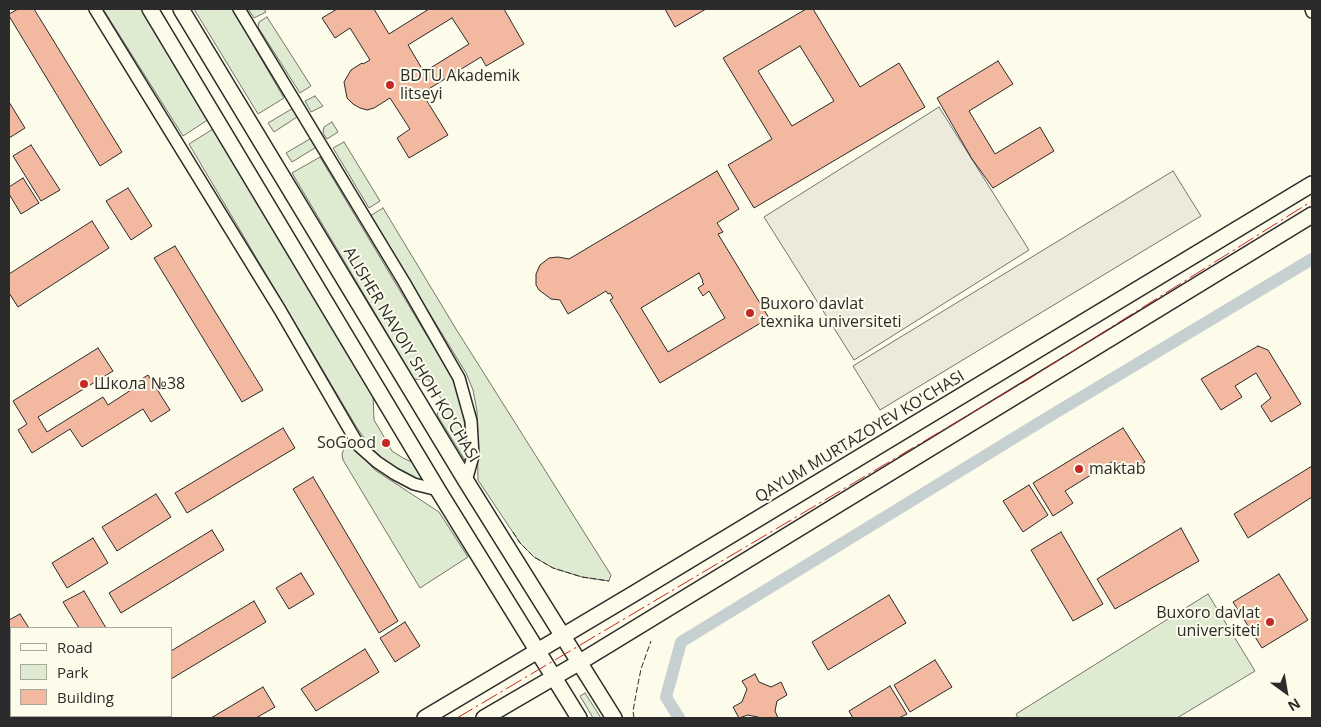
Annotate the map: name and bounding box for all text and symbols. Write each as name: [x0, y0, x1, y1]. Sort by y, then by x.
place label: BDTU Akademik litseyi: [400, 66, 520, 104]
marker: BDTU Akademik litseyi: [384, 79, 396, 91]
street label: ALISHER NAVOIY SHOH KO'CHASI: [339, 244, 483, 466]
place label: Buxoro davlat texnika universiteti: [760, 294, 902, 332]
marker: Buxoro davlat texnika universiteti: [744, 307, 756, 319]
street label: QAYUM MURTAZOYEV KO'CHASI: [752, 367, 968, 507]
place label: Школа №38: [94, 374, 185, 394]
marker: Школа №38: [78, 378, 90, 390]
place label: SoGood: [317, 433, 376, 453]
marker: SoGood: [380, 437, 392, 449]
place label: maktab: [1089, 459, 1145, 479]
marker: maktab: [1073, 463, 1085, 475]
place label: Buxoro davlat universiteti: [1156, 603, 1260, 641]
marker: Buxoro davlat universiteti: [1264, 616, 1276, 628]
legend: [10, 627, 172, 717]
text: Road: [57, 637, 93, 657]
text: Park: [57, 662, 88, 682]
north arrow: [1261, 667, 1311, 717]
text: Building: [57, 687, 114, 707]
text: N: [1284, 694, 1304, 716]

